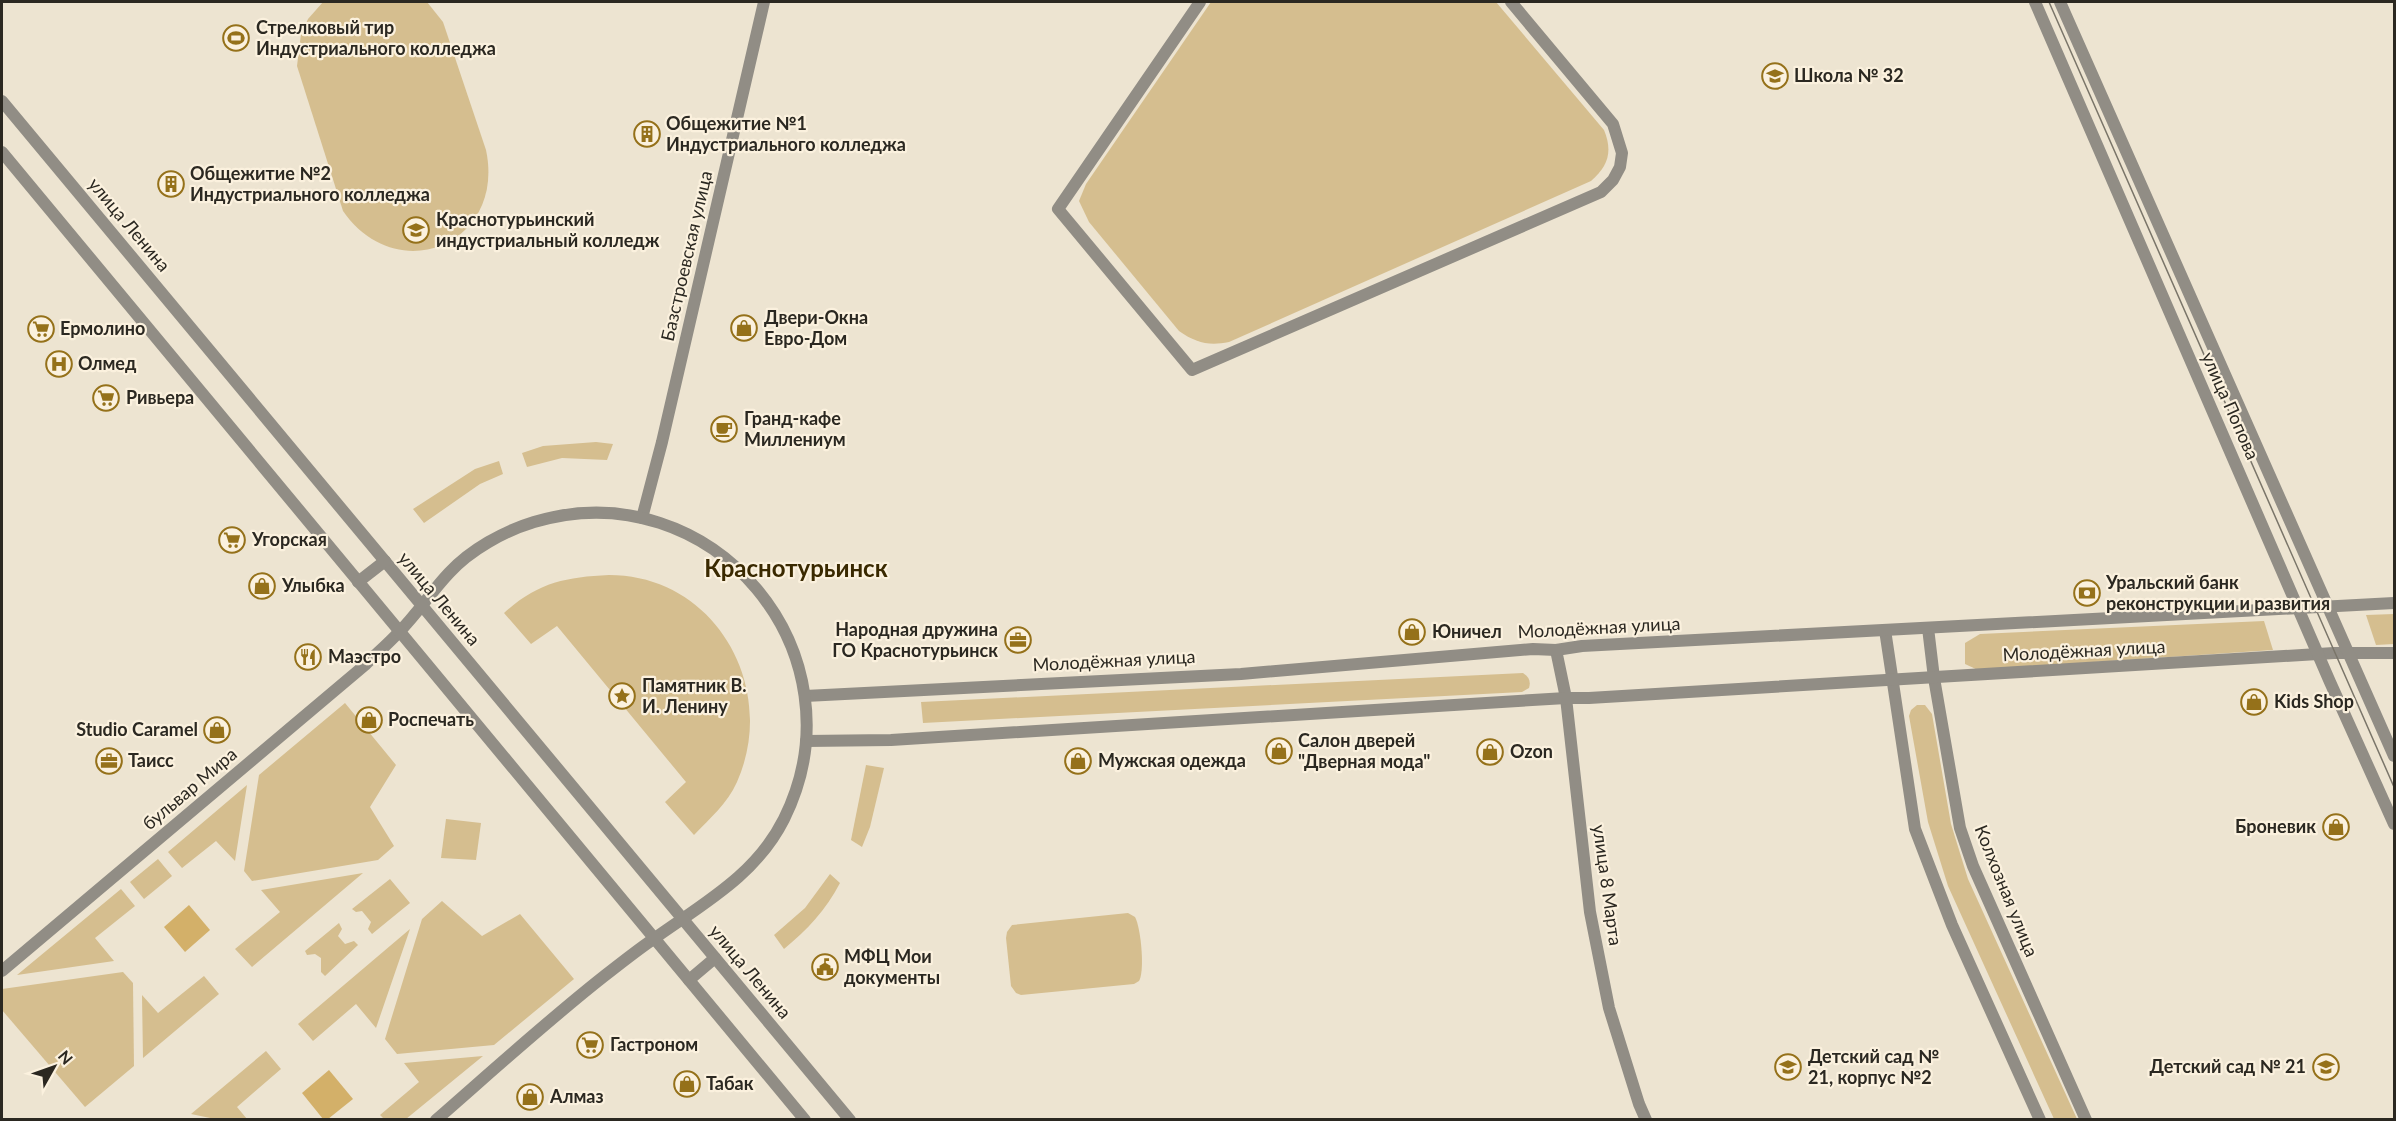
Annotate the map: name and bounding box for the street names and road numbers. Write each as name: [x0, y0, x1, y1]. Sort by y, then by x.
street label: Базстроевская улица: [656, 168, 716, 343]
street label: улица Ленина: [84, 173, 175, 276]
street label: улица Попова: [2197, 349, 2264, 463]
street label: улица Ленина: [394, 547, 485, 650]
street label: Молодёжная улица: [1517, 612, 1681, 642]
street label: Молодёжная улица: [2002, 635, 2166, 665]
street label: Молодёжная улица: [1032, 645, 1196, 675]
street label: бульвар Мира: [138, 742, 241, 834]
street label: Колхозная улица: [1970, 821, 2043, 960]
street label: улица 8 Марта: [1589, 823, 1627, 947]
street label: улица Ленина: [705, 920, 796, 1023]

